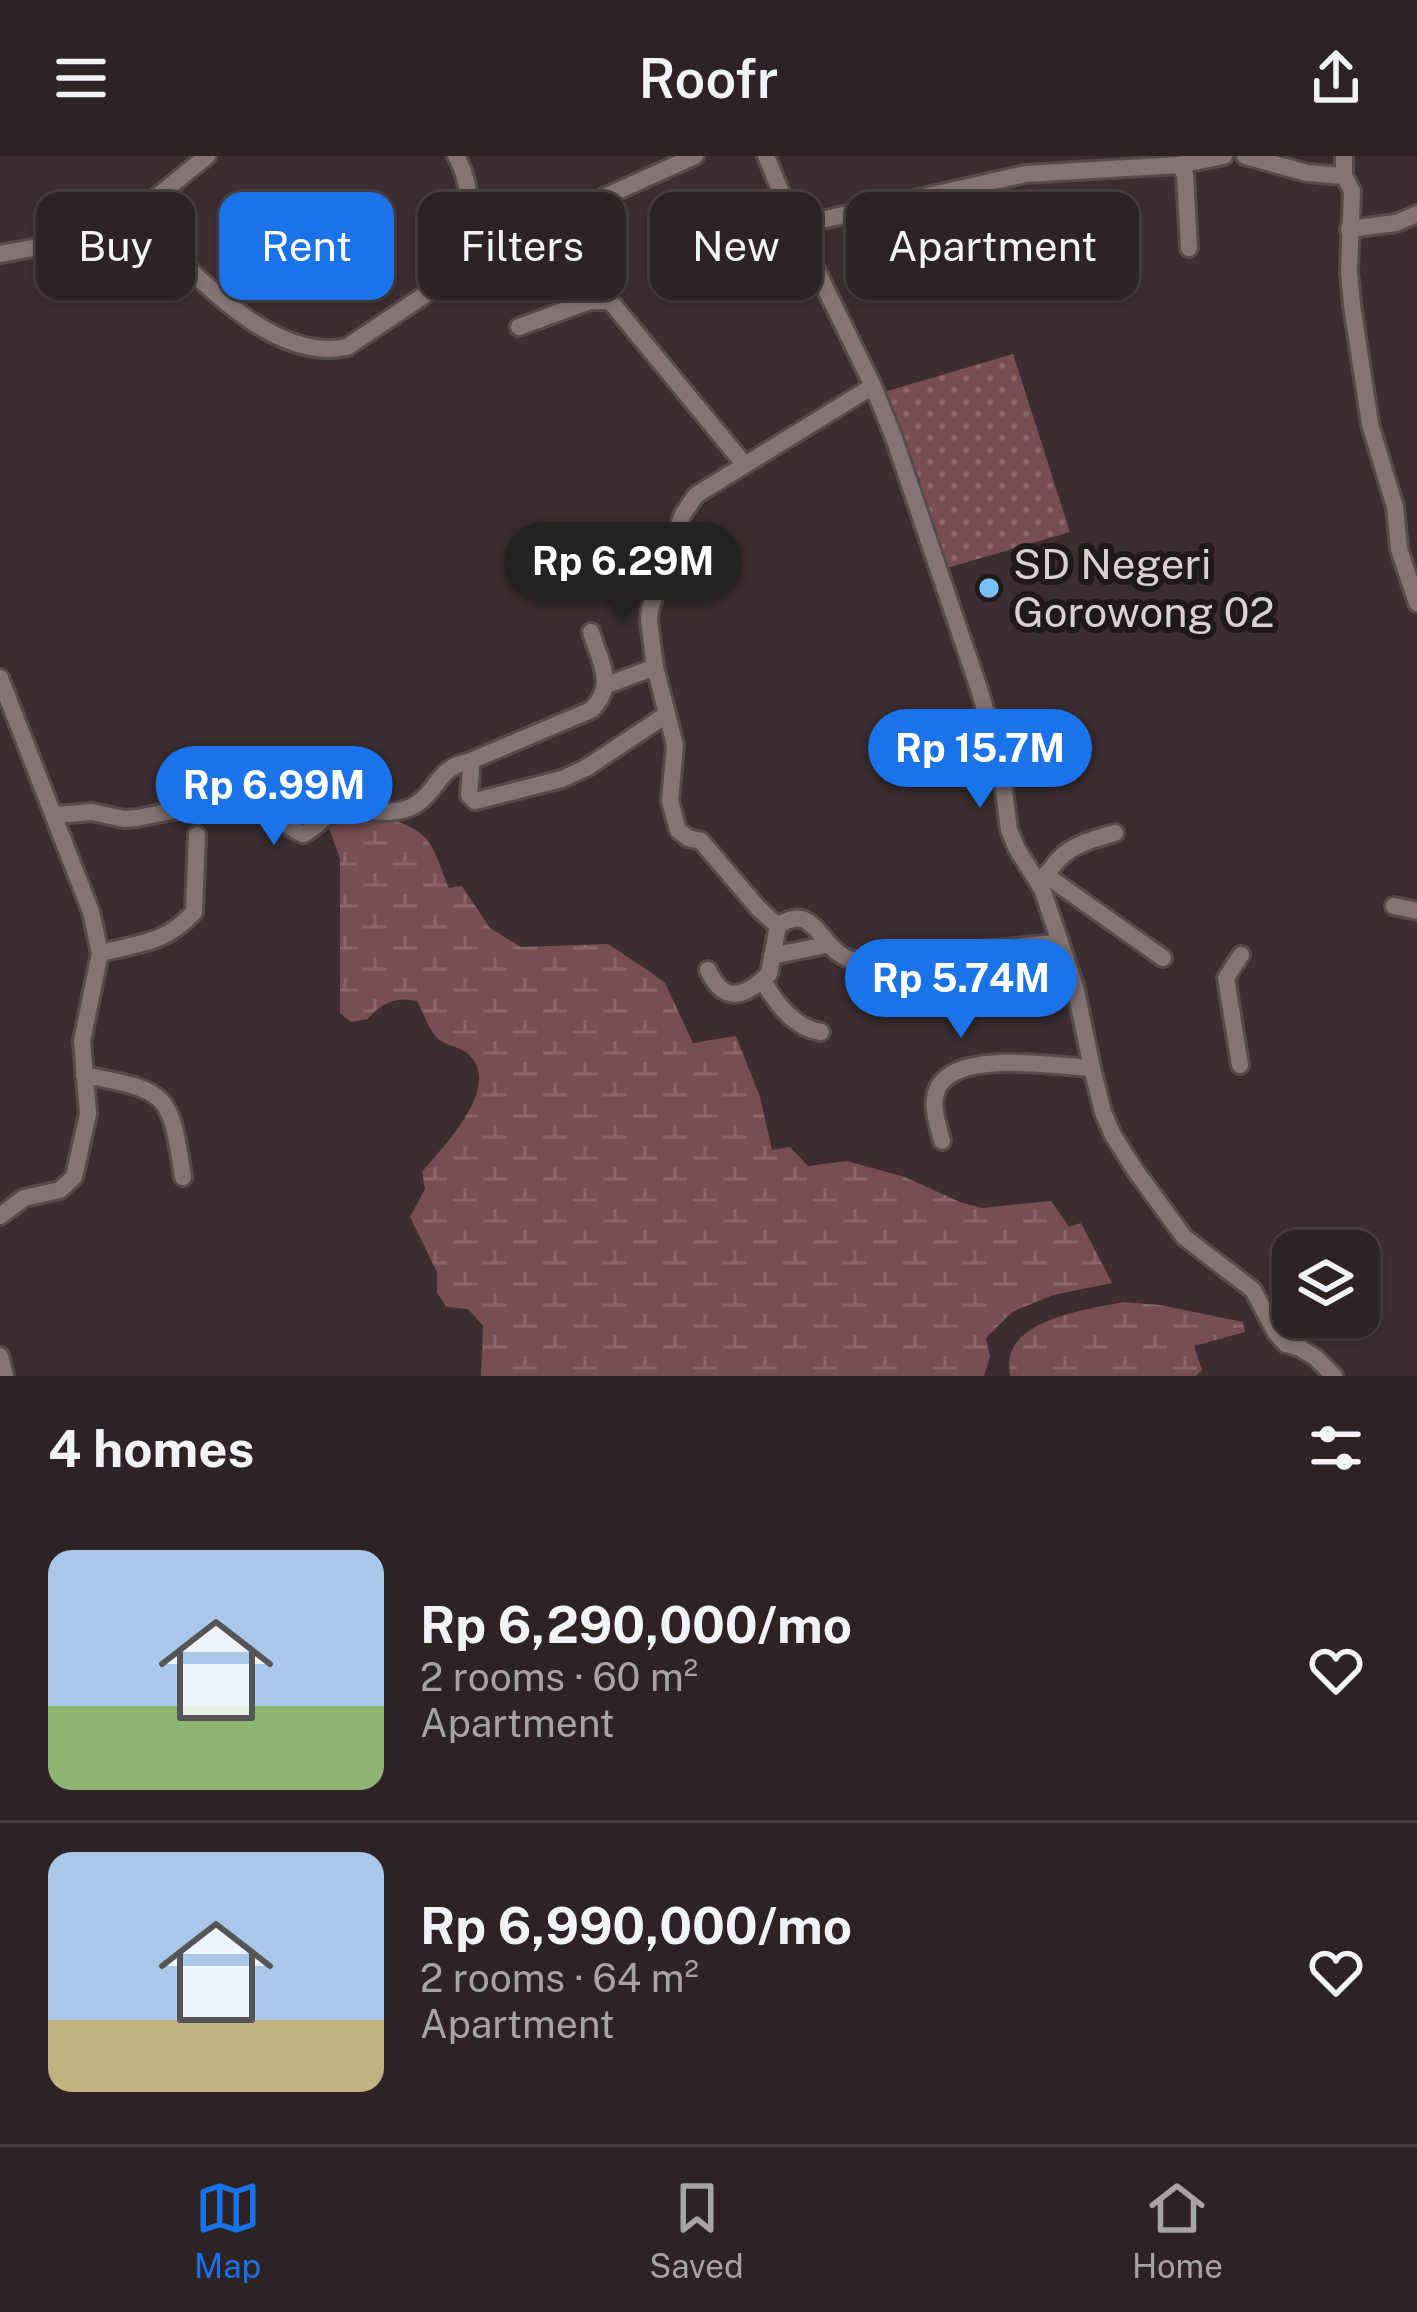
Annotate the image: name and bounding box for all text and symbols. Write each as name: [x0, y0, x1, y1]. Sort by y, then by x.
icon: menu: [48, 45, 114, 111]
icon: share: [1303, 45, 1369, 111]
text: Roofr: [638, 47, 779, 110]
chip: Buy: [36, 192, 195, 300]
chip: Rent: [219, 192, 394, 300]
chip: Filters: [418, 192, 626, 300]
chip: New: [650, 192, 822, 300]
chip: Apartment: [846, 192, 1139, 300]
pin: Rp 6.29M: [499, 522, 747, 624]
text: Rp 6.29M: [532, 538, 714, 584]
place label: SD Negeri Gorowong 02: [1013, 539, 1274, 636]
marker: SD Negeri Gorowong 02: [976, 575, 1002, 601]
pin: Rp 15.7M: [856, 709, 1104, 811]
text: Rp 15.7M: [895, 725, 1065, 771]
pin: Rp 6.99M: [150, 746, 398, 848]
text: Rp 6.99M: [183, 762, 365, 808]
pin: Rp 5.74M: [837, 939, 1085, 1041]
text: Rp 5.74M: [872, 955, 1050, 1001]
map controls: [1272, 1230, 1380, 1338]
button: layers: [1272, 1230, 1380, 1338]
icon: filters: [1303, 1415, 1369, 1481]
text: 4 homes: [48, 1419, 254, 1478]
text: Rp 6,290,000/mo: [420, 1595, 852, 1654]
icon: home: [144, 1598, 288, 1742]
icon: heart: [1303, 1637, 1369, 1703]
text: 2 rooms · 60 m²: [420, 1654, 698, 1700]
text: Apartment: [420, 1700, 615, 1746]
text: Rp 6,990,000/mo: [420, 1896, 852, 1955]
icon: home: [144, 1900, 288, 2044]
icon: heart: [1303, 1939, 1369, 2005]
text: 2 rooms · 64 m²: [420, 1955, 699, 2001]
text: Apartment: [420, 2001, 615, 2047]
tab: Map: [194, 2175, 261, 2285]
tab: Saved: [649, 2175, 744, 2285]
tab: Home: [1132, 2175, 1223, 2285]

